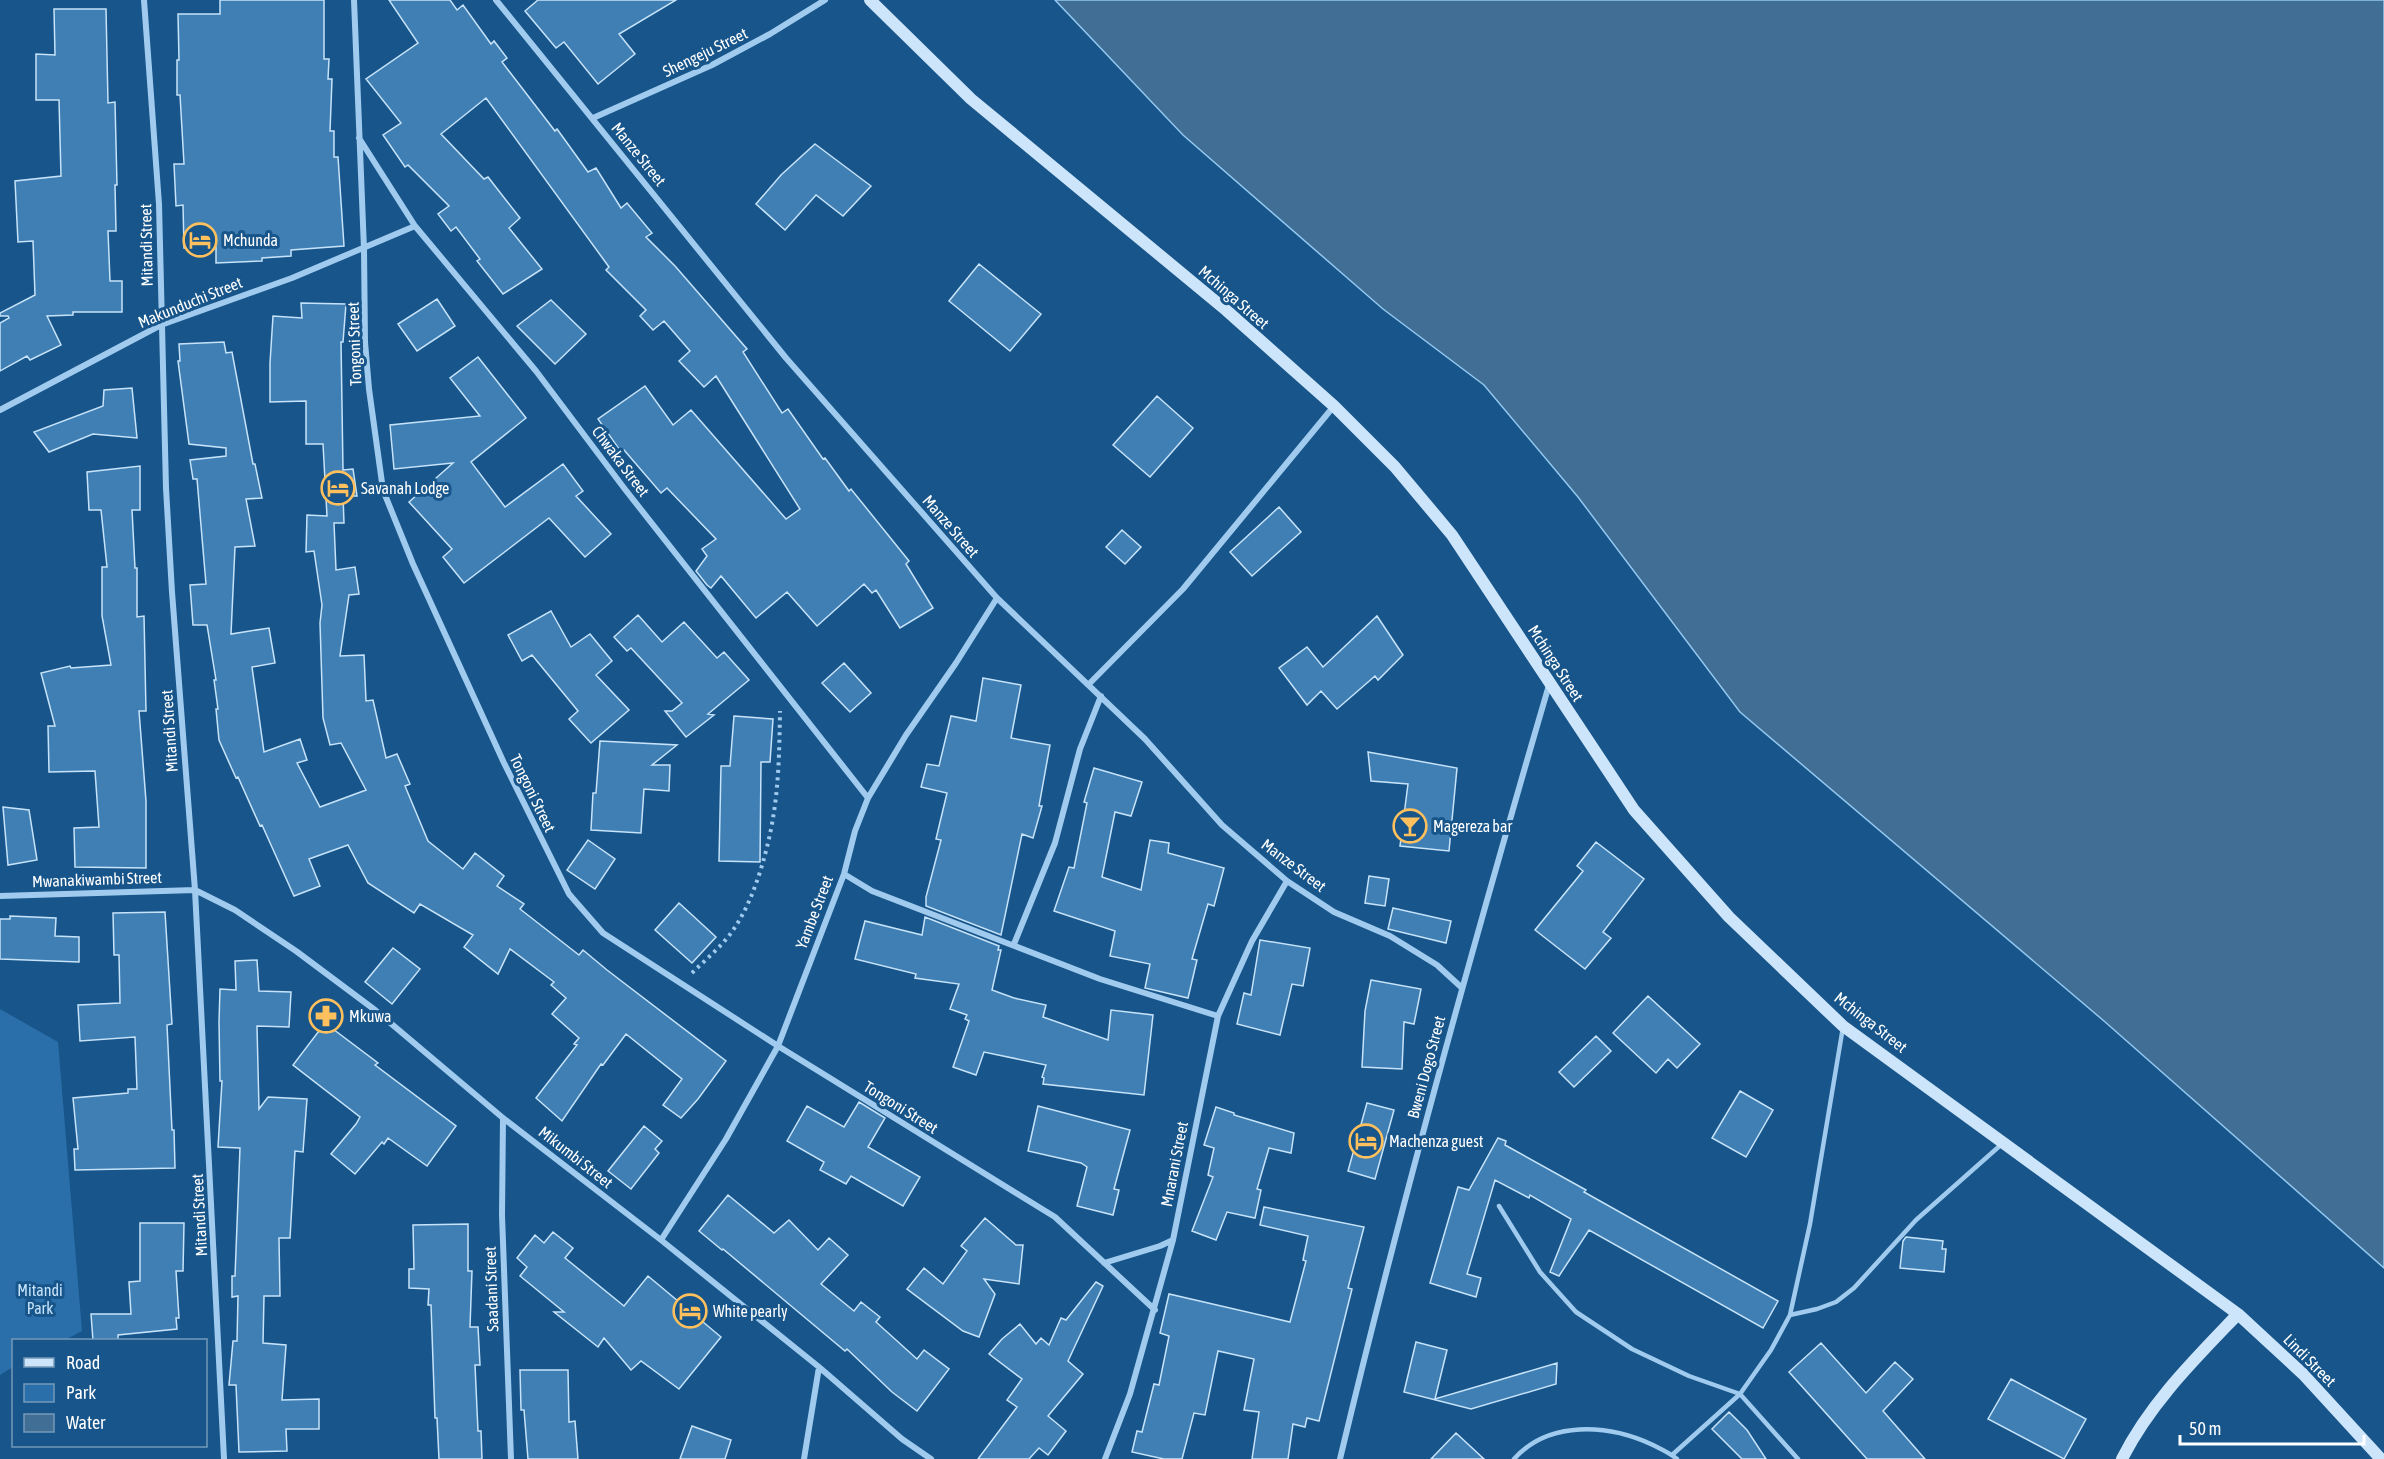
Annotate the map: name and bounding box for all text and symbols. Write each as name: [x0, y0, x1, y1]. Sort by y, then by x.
street label: Shengeju Street: [660, 24, 751, 81]
street label: Manze Street: [608, 119, 670, 190]
street label: Mitandi Street: [136, 203, 156, 287]
hotel icon: Mchunda: [182, 222, 218, 258]
place label: Mchunda: [223, 231, 278, 249]
street label: Mchinga Street: [1195, 262, 1273, 333]
street label: Makunduchi Street: [135, 273, 245, 331]
street label: Tongoni Street: [344, 301, 365, 386]
street label: Chwaka Street: [589, 422, 654, 500]
hotel icon: Savanah Lodge: [320, 470, 356, 506]
place label: Savanah Lodge: [361, 479, 449, 498]
street label: Manze Street: [919, 491, 983, 561]
street label: Mchinga Street: [1524, 622, 1587, 705]
street label: Mitandi Street: [157, 689, 181, 773]
street label: Tongoni Street: [506, 751, 560, 836]
bar icon: Magereza bar: [1392, 808, 1428, 844]
place label: Magereza bar: [1433, 817, 1512, 836]
street label: Manze Street: [1258, 835, 1330, 895]
street label: Mwanakiwambi Street: [32, 868, 163, 890]
street label: Yambe Street: [792, 872, 836, 951]
street label: Mchinga Street: [1831, 988, 1911, 1057]
pharmacy icon: Mkuwa: [308, 998, 344, 1034]
place label: Mkuwa: [349, 1007, 391, 1025]
street label: Bweni Dogo Street: [1404, 1013, 1449, 1121]
street label: Tongoni Street: [860, 1077, 942, 1138]
street label: Mnarani Street: [1157, 1119, 1191, 1208]
street label: Mikumbi Street: [535, 1122, 617, 1192]
hotel icon: Machenza guest: [1348, 1123, 1384, 1159]
place label: Machenza guest: [1389, 1132, 1484, 1151]
street label: Mitandi Street: [188, 1173, 210, 1257]
street label: Saadani Street: [481, 1246, 501, 1332]
park label: Mitandi Park: [17, 1281, 63, 1317]
hotel icon: White pearly: [672, 1293, 708, 1329]
place label: White pearly: [713, 1302, 788, 1321]
street label: Lindi Street: [2280, 1330, 2340, 1390]
legend: [12, 1339, 207, 1447]
text: Road: [66, 1352, 100, 1373]
text: Park: [66, 1382, 96, 1403]
scale bar: [2180, 1408, 2364, 1446]
text: Water: [66, 1412, 106, 1433]
text: 50 m: [2189, 1418, 2221, 1439]

